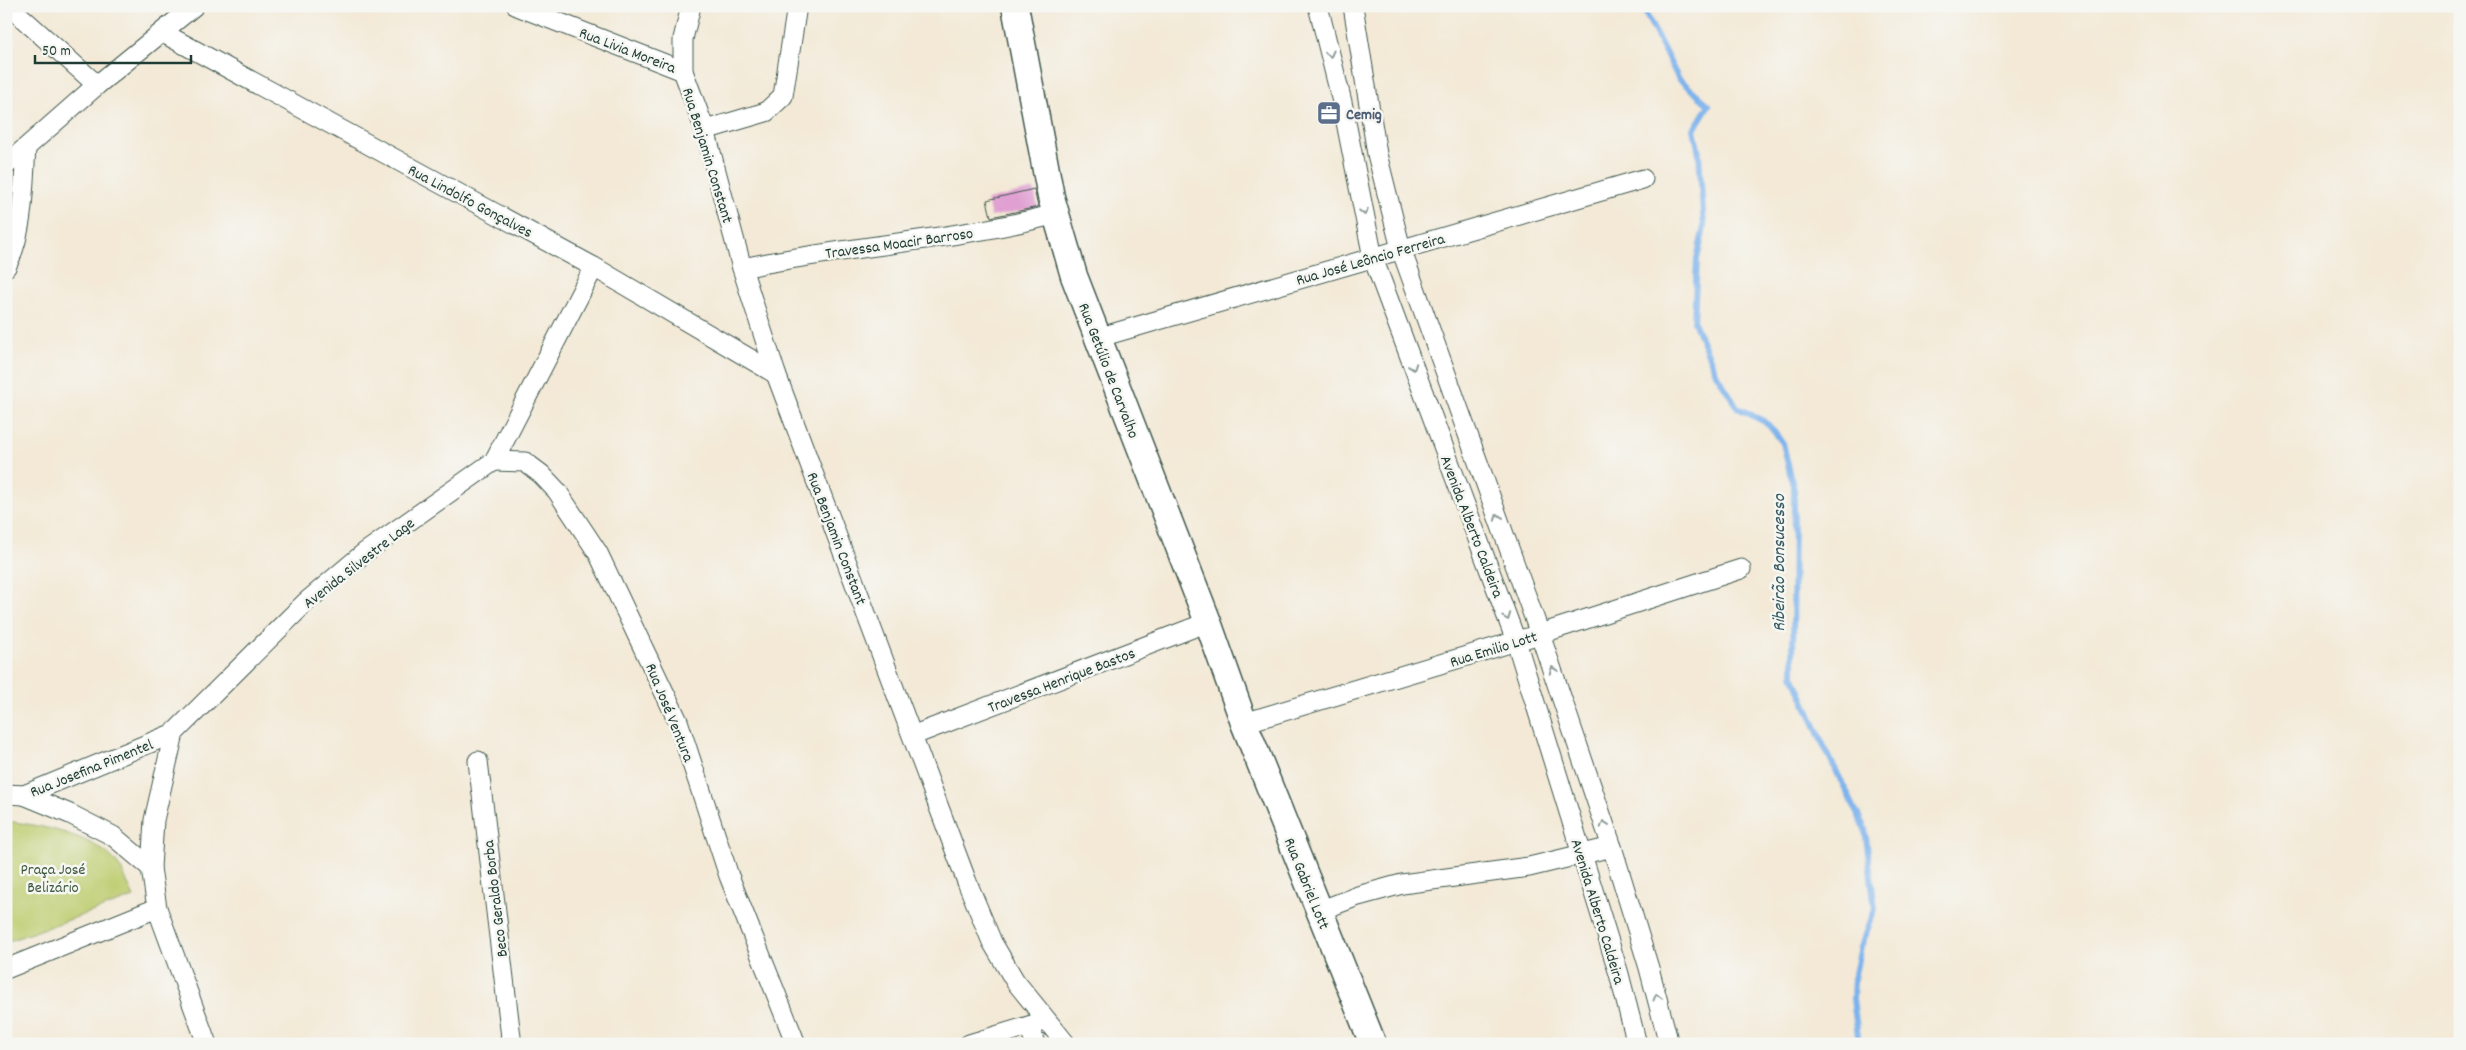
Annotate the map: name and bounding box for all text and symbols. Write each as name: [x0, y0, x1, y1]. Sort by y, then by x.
street label: Rua Livia Moreira: [575, 22, 679, 81]
scale bar: [35, 32, 191, 64]
text: 50 m: [42, 41, 71, 63]
one-way arrow: [1324, 49, 1335, 58]
street label: Rua Benjamin Constant: [675, 85, 738, 226]
office icon: Cemig: [1316, 100, 1342, 126]
place label: Cemig: [1346, 104, 1382, 127]
street label: Rua Lindolfo Gonçalves: [403, 160, 537, 245]
one-way arrow: [1358, 208, 1369, 217]
street label: Travessa Moacir Barroso: [824, 223, 975, 266]
street label: Rua José Leôncio Ferreira: [1294, 228, 1448, 293]
street label: Rua Getúlio de Carvalho: [1071, 300, 1144, 442]
one-way arrow: [1407, 362, 1417, 371]
street label: Avenida Alberto Caldeira: [1433, 452, 1509, 602]
street label: Rua Benjamin Constant: [800, 469, 872, 609]
water label: Ribeirão Bonsucesso: [1768, 493, 1793, 632]
street label: Avenida Silvestre Lage: [299, 513, 420, 615]
one-way arrow: [1494, 514, 1504, 522]
one-way arrow: [1501, 613, 1511, 621]
street label: Rua Emilio Lott: [1447, 626, 1540, 675]
street label: Travessa Henrique Bastos: [985, 643, 1139, 720]
street label: Rua José Ventura: [638, 660, 699, 766]
one-way arrow: [1548, 667, 1558, 675]
street label: Rua Josefina Pimentel: [27, 734, 157, 804]
one-way arrow: [1600, 821, 1610, 829]
street label: Rua Gabriel Lott: [1277, 835, 1335, 933]
street label: Avenida Alberto Caldeira: [1564, 836, 1630, 988]
street label: Beco Geraldo Borba: [478, 838, 515, 958]
park label: Praça José Belizário: [21, 859, 86, 900]
one-way arrow: [1652, 992, 1663, 1001]

